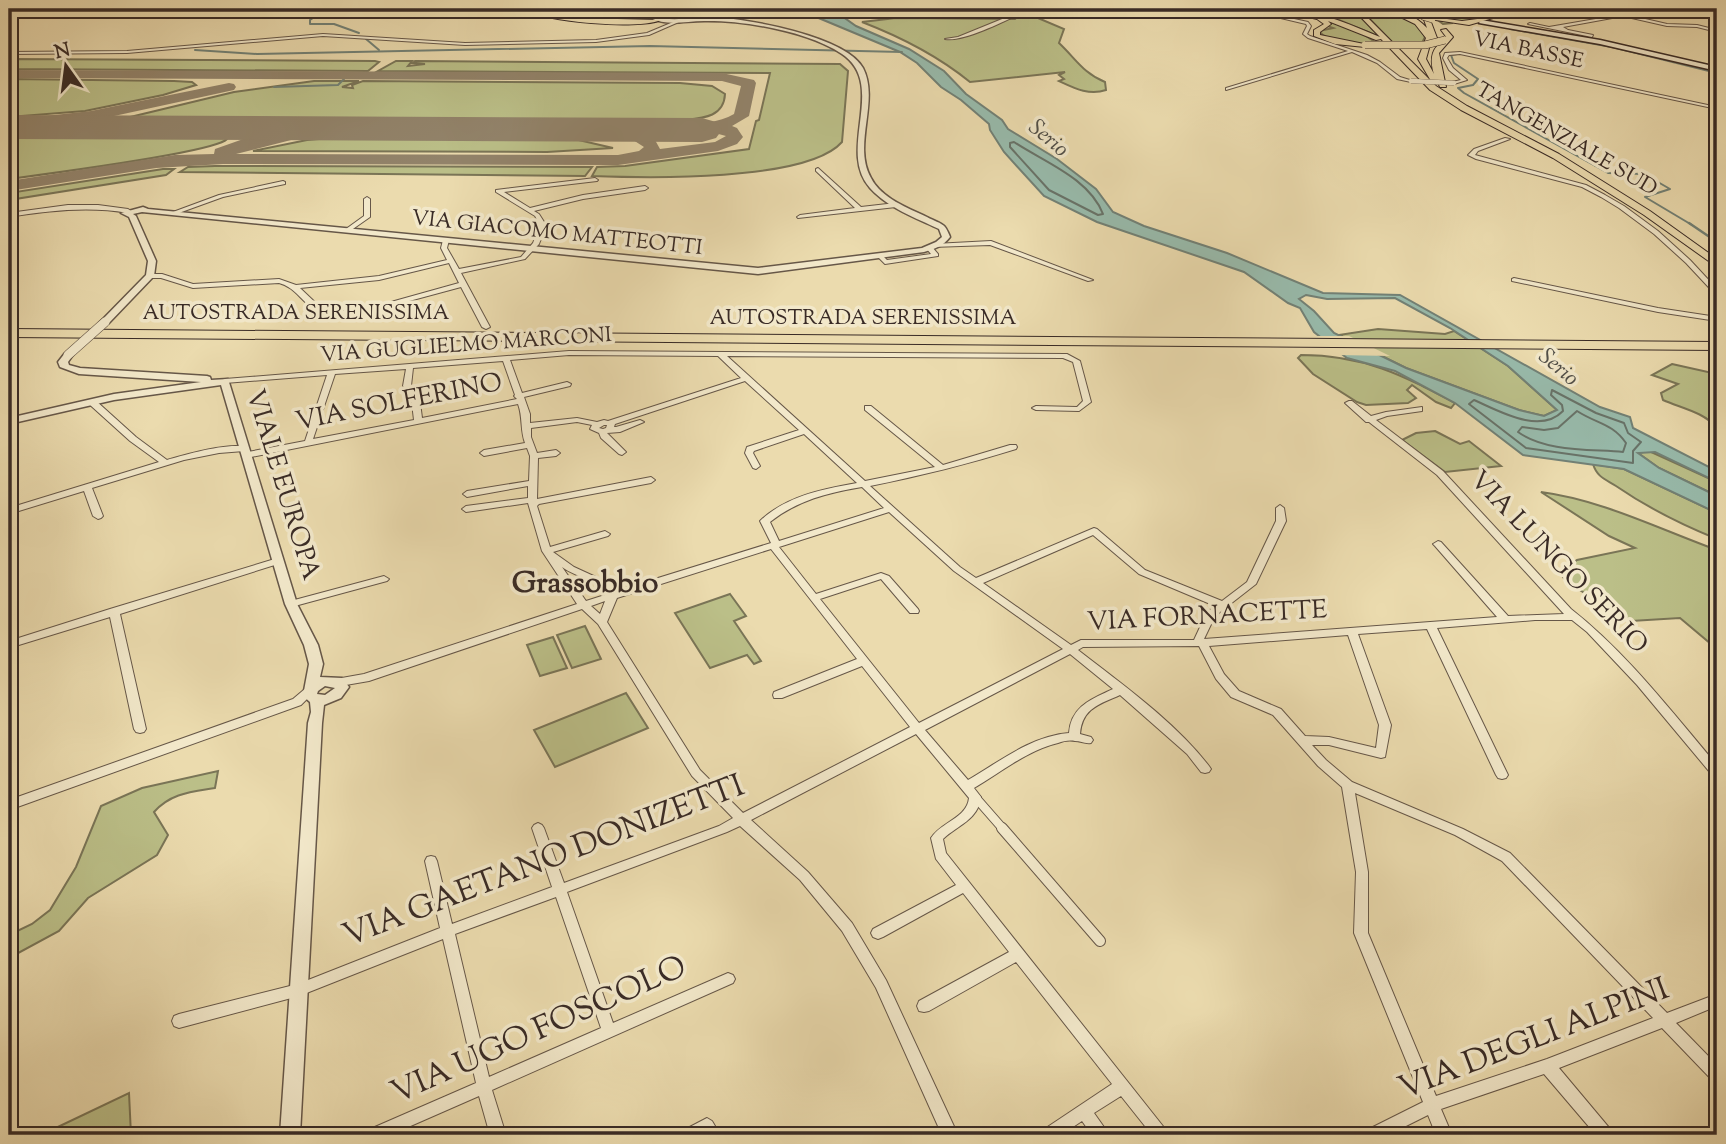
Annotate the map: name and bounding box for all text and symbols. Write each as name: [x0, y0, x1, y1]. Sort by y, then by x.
street label: VIA BASSE: [1470, 25, 1586, 77]
north arrow: [32, 32, 102, 102]
text: N: [52, 37, 73, 67]
street label: TANGENZIALE SUD: [1470, 76, 1662, 204]
water label: Serio: [1020, 112, 1076, 166]
street label: VIA GIACOMO MATTEOTTI: [410, 204, 704, 264]
street label: AUTOSTRADA SERENISSIMA: [142, 299, 450, 329]
street label: AUTOSTRADA SERENISSIMA: [709, 304, 1017, 334]
street label: VIA GUGLIELMO MARCONI: [319, 321, 613, 371]
water label: Serio: [1530, 341, 1586, 395]
street label: VIA SOLFERINO: [293, 365, 505, 441]
street label: VIALE EUROPA: [235, 385, 329, 585]
street label: VIA LUNGO SERIO: [1460, 463, 1656, 663]
district label: Grassobbio: [512, 563, 658, 606]
street label: VIA FORNACETTE: [1086, 592, 1328, 642]
street label: VIA GAETANO DONIZETTI: [336, 764, 752, 960]
street label: VIA UGO FOSCOLO: [384, 945, 694, 1117]
street label: VIA DEGLI ALPINI: [1392, 967, 1676, 1113]

